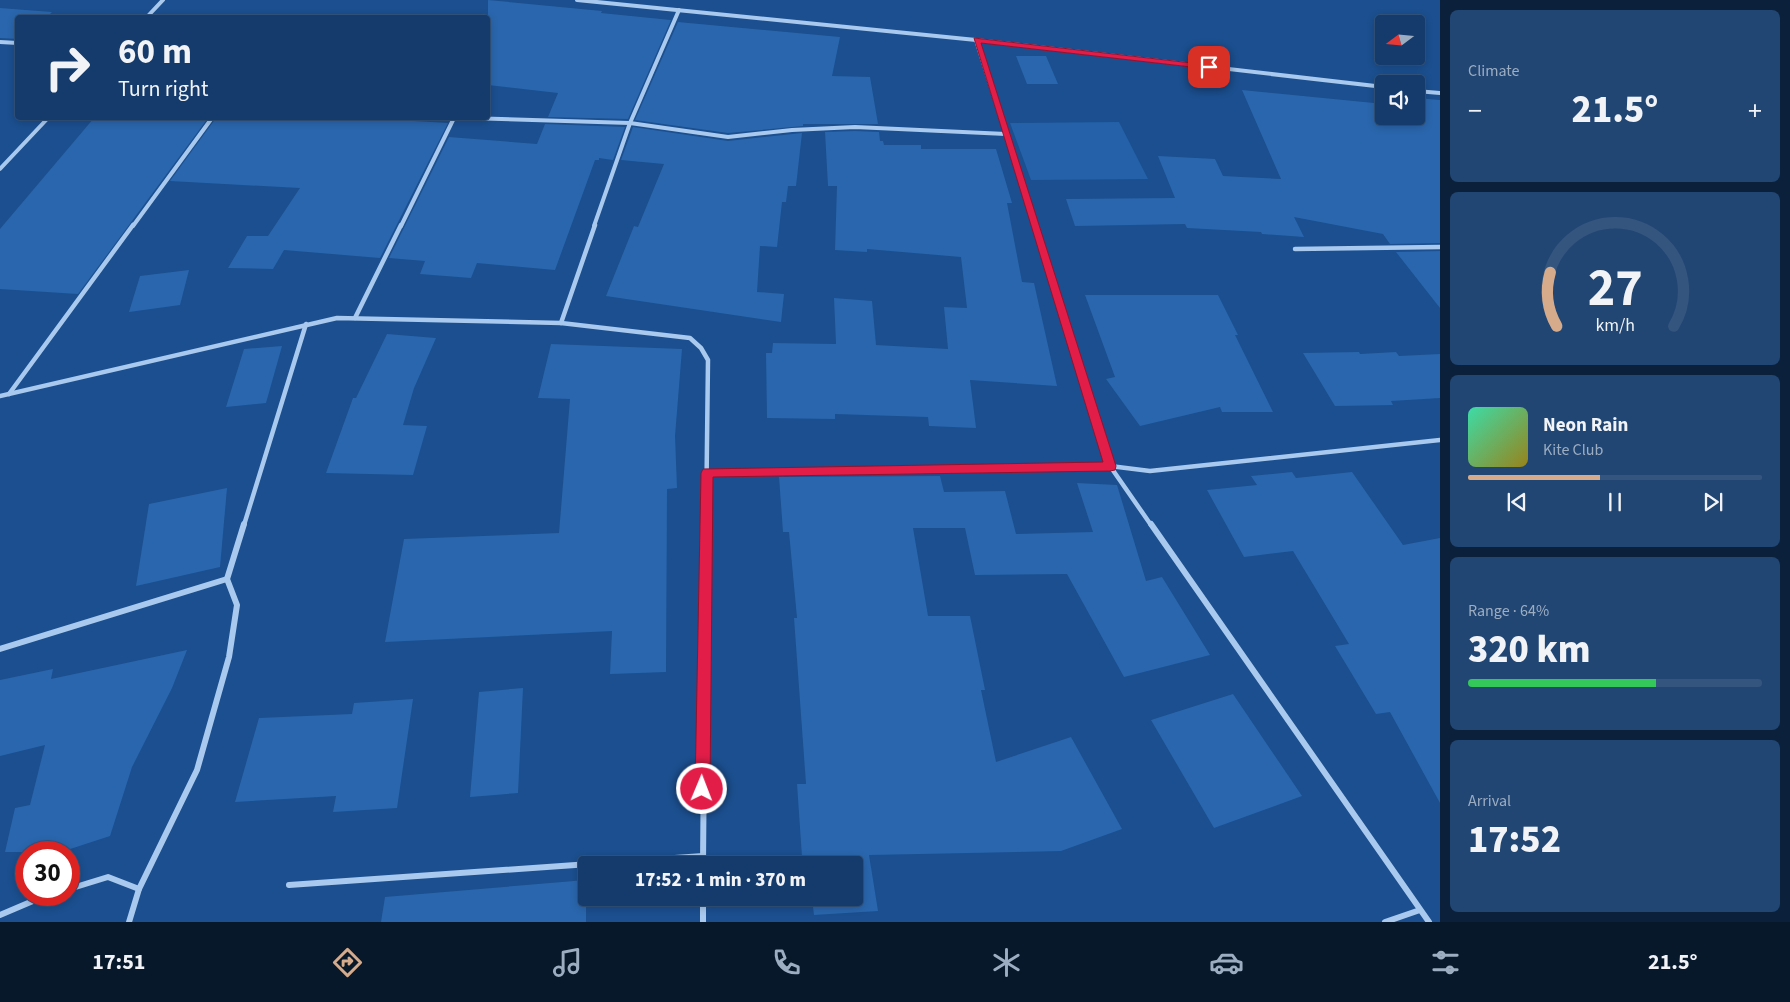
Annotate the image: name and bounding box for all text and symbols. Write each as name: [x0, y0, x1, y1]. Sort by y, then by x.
north arrow: [1375, 15, 1425, 65]
map controls: [1375, 15, 1425, 125]
text: 60 m: [118, 27, 192, 77]
icon: right: [35, 35, 100, 100]
pin: [1188, 46, 1230, 88]
icon: arrive: [1195, 53, 1223, 81]
text: Climate: [1468, 60, 1519, 82]
text: Turn right: [118, 73, 208, 105]
button: sound: [1375, 75, 1425, 125]
text: 21.5°: [1572, 83, 1658, 137]
text: −: [1468, 91, 1482, 131]
text: +: [1748, 91, 1762, 131]
text: 27: [1588, 252, 1642, 326]
text: km/h: [1595, 313, 1635, 338]
text: Neon Rain: [1543, 412, 1628, 439]
text: Kite Club: [1543, 439, 1603, 461]
icon: previous: [1503, 488, 1531, 516]
icon: pause: [1601, 488, 1629, 516]
icon: next: [1699, 488, 1727, 516]
text: Range · 64%: [1468, 600, 1549, 622]
text: 320 km: [1468, 623, 1590, 677]
position arrow: [675, 762, 727, 814]
text: Arrival: [1468, 790, 1511, 812]
text: 17:52: [1468, 813, 1561, 867]
speed limit sign: 30: [15, 841, 80, 906]
text: 17:52 · 1 min · 370 m: [635, 867, 806, 894]
icon: directions: [330, 945, 365, 980]
icon: music: [550, 945, 585, 980]
icon: phone: [769, 945, 804, 980]
icon: climate: [989, 945, 1024, 980]
icon: car: [1209, 945, 1244, 980]
icon: filters: [1428, 945, 1463, 980]
text: 17:51: [92, 946, 145, 978]
text: 21.5°: [1648, 946, 1698, 978]

